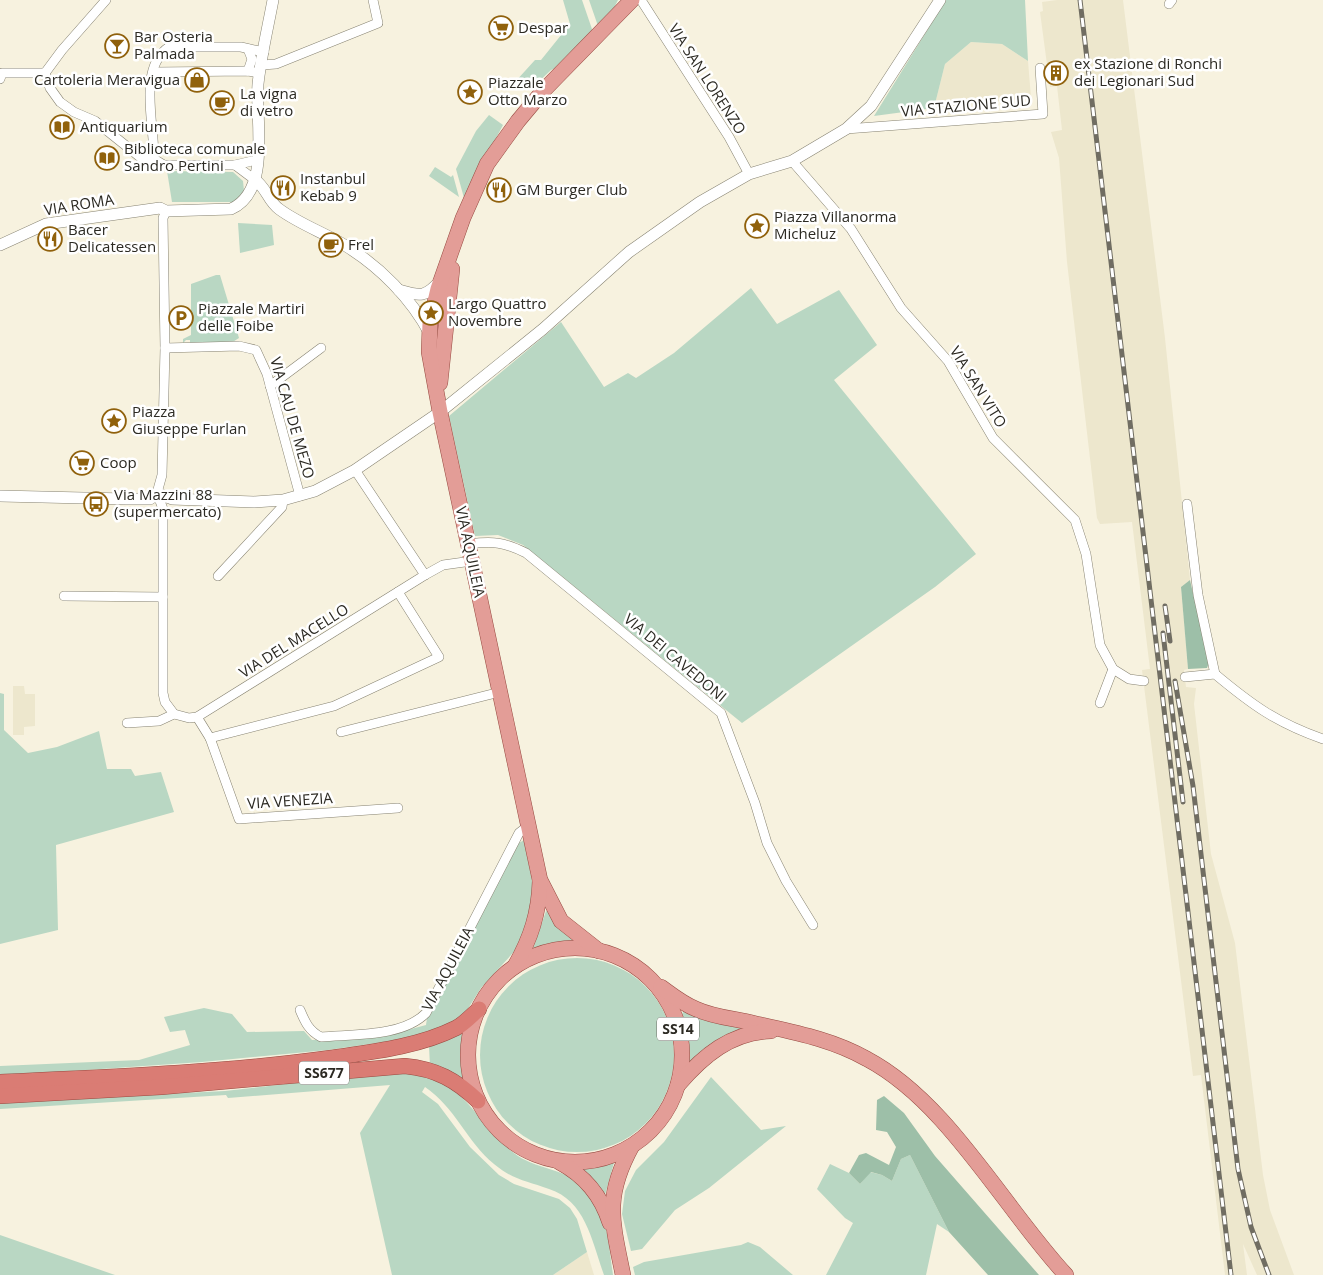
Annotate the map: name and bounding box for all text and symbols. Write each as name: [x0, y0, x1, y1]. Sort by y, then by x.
supermarket icon: Despar: [488, 15, 514, 41]
place label: Despar: [518, 17, 568, 37]
street label: VIA SAN LORENZO: [665, 19, 751, 138]
place label: Bar Osteria Palmada: [134, 26, 213, 63]
bar icon: Bar Osteria Palmada: [104, 33, 130, 59]
place label: ex Stazione di Ronchi dei Legionari Sud: [1074, 53, 1222, 90]
building icon: ex Stazione di Ronchi dei Legionari Sud: [1043, 60, 1069, 86]
shop icon: Cartoleria Meravigua: [184, 67, 210, 93]
place label: Cartoleria Meravigua: [34, 69, 180, 89]
place label: Piazzale Otto Marzo: [488, 72, 567, 109]
place icon: Piazzale Otto Marzo: [457, 79, 483, 105]
place label: La vigna di vetro: [240, 83, 297, 120]
street label: VIA STAZIONE SUD: [900, 89, 1032, 121]
cafe icon: La vigna di vetro: [209, 90, 235, 116]
library icon: Antiquarium: [49, 114, 75, 140]
place label: Antiquarium: [80, 116, 168, 136]
place label: Biblioteca comunale Sandro Pertini: [124, 138, 265, 175]
library icon: Biblioteca comunale Sandro Pertini: [94, 145, 120, 171]
place label: Instanbul Kebab 9: [300, 168, 366, 205]
restaurant icon: Instanbul Kebab 9: [270, 175, 296, 201]
restaurant icon: GM Burger Club: [486, 177, 512, 203]
place label: GM Burger Club: [516, 179, 628, 199]
street label: VIA ROMA: [43, 189, 116, 219]
place label: Piazza Villanorma Micheluz: [774, 206, 897, 243]
place icon: Piazza Villanorma Micheluz: [744, 213, 770, 239]
place label: Bacer Delicatessen: [68, 219, 156, 256]
restaurant icon: Bacer Delicatessen: [37, 226, 63, 252]
cafe icon: Frel: [318, 232, 344, 258]
place label: Frel: [348, 234, 374, 254]
place label: Largo Quattro Novembre: [448, 293, 546, 330]
place label: Piazzale Martiri delle Foibe: [198, 298, 305, 335]
place icon: Largo Quattro Novembre: [418, 300, 444, 326]
parking icon: Piazzale Martiri delle Foibe: [168, 305, 194, 331]
street label: VIA SAN VITO: [946, 342, 1012, 431]
street label: VIA CAU DE MEZO: [266, 355, 320, 481]
place label: Piazza Giuseppe Furlan: [132, 401, 247, 438]
place icon: Piazza Giuseppe Furlan: [101, 408, 127, 434]
supermarket icon: Coop: [69, 450, 95, 476]
place label: Coop: [100, 452, 137, 472]
place label: Via Mazzini 88 (supermercato): [114, 484, 221, 521]
bus stop icon: Via Mazzini 88 (supermercato): [83, 491, 109, 517]
street label: VIA AQUILEIA: [452, 504, 490, 600]
street label: VIA DEL MACELLO: [235, 598, 352, 682]
street label: VIA DEI CAVEDONI: [620, 608, 731, 706]
street label: VIA VENEZIA: [246, 787, 334, 813]
street label: VIA AQUILEIA: [417, 922, 478, 1014]
road number: SS14: [657, 1018, 699, 1040]
road number: SS677: [299, 1062, 349, 1084]

